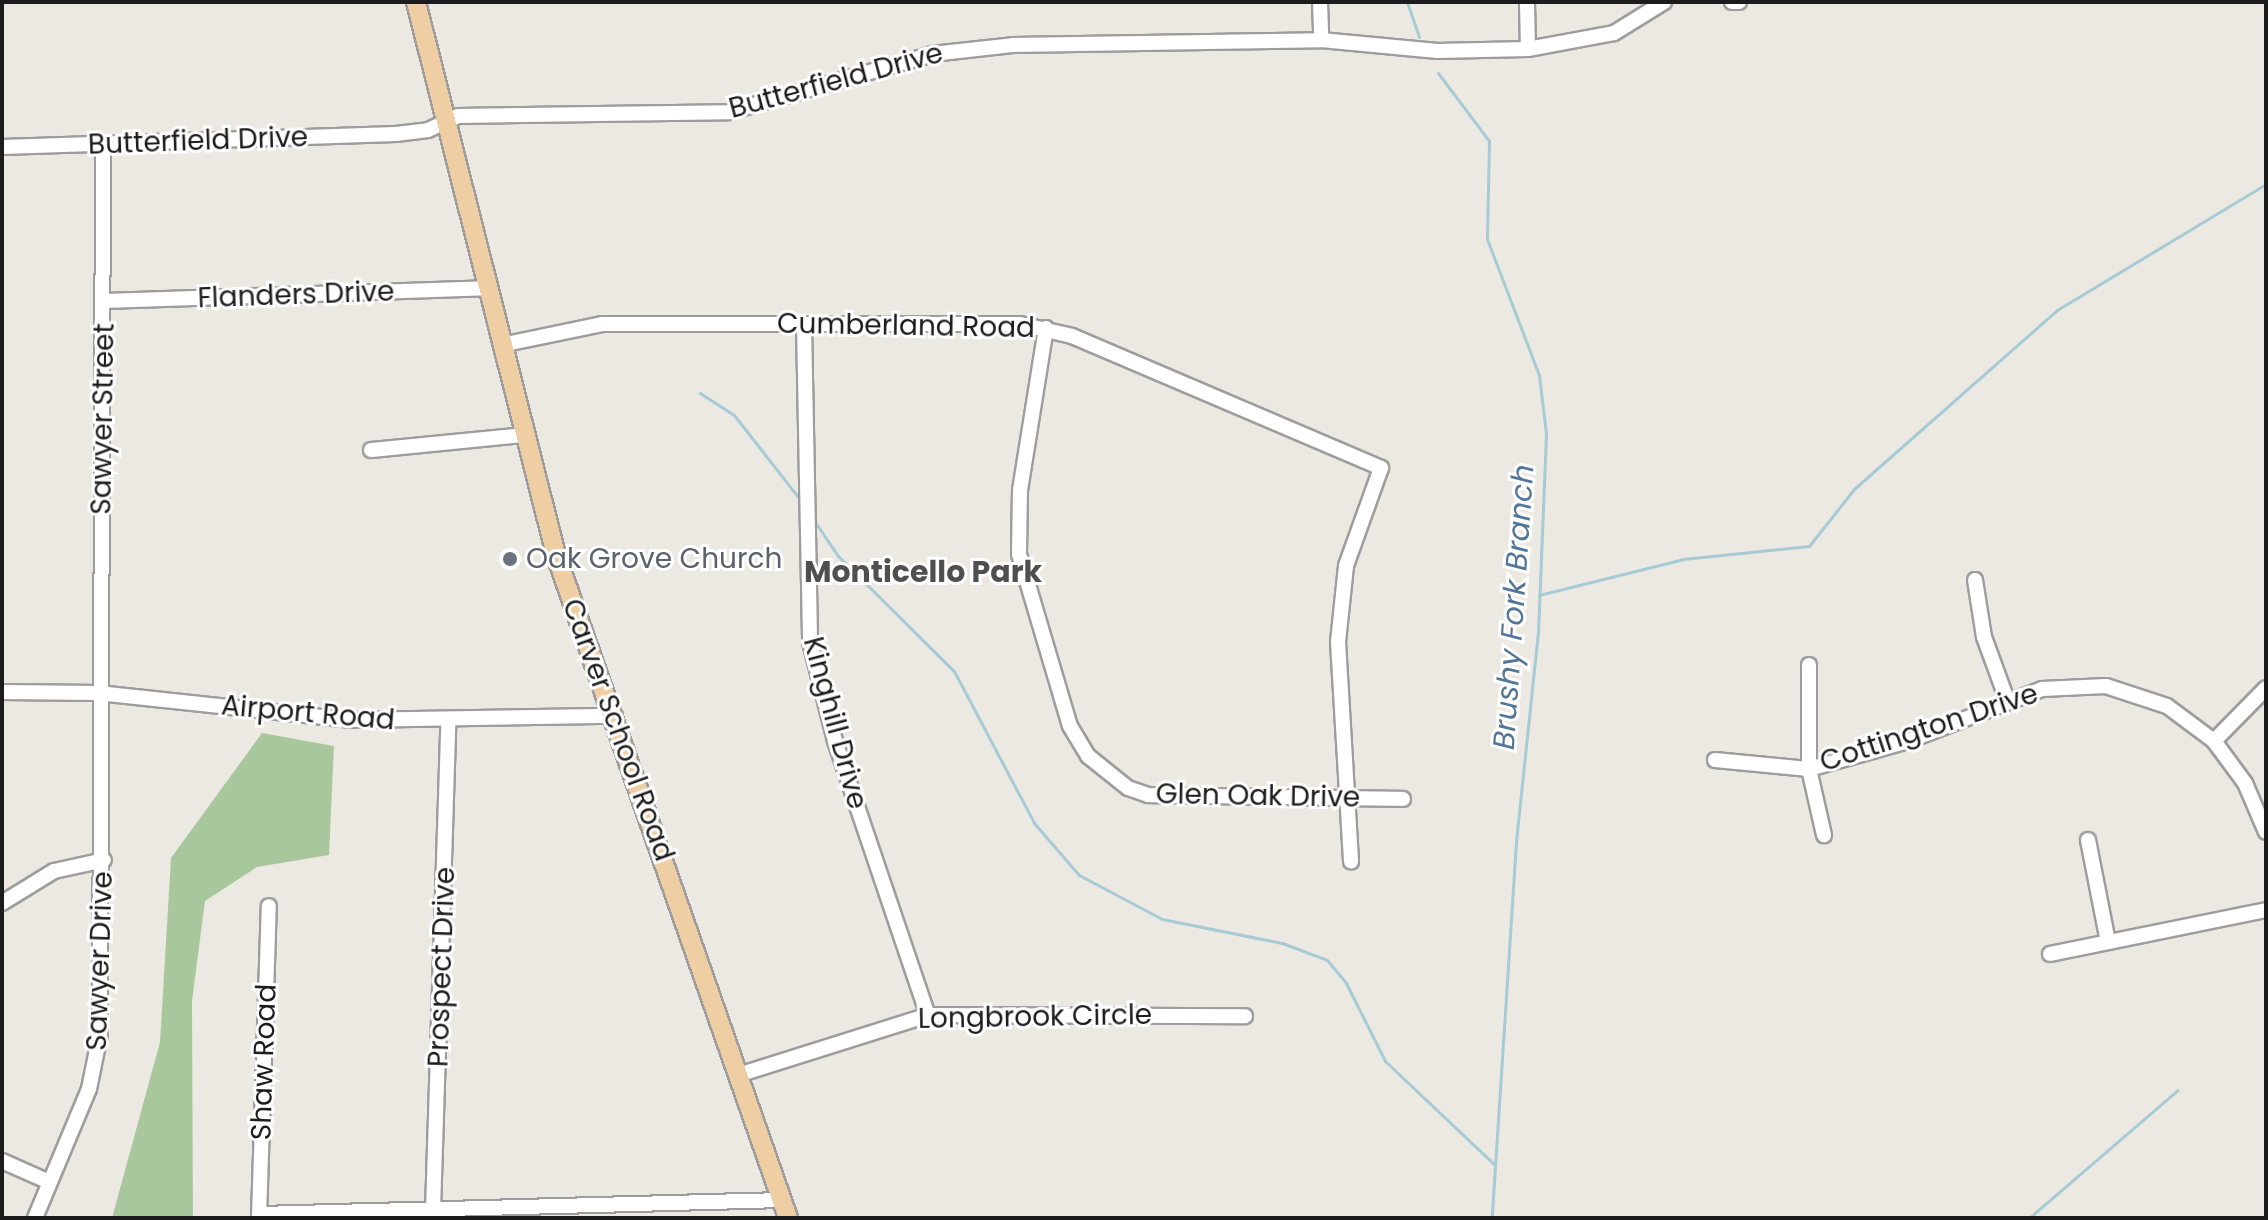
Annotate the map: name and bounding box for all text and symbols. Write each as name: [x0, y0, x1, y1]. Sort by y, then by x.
street label: Butterfield Drive: [725, 36, 947, 126]
street label: Butterfield Drive: [87, 120, 309, 162]
street label: Flanders Drive: [197, 275, 395, 315]
street label: Cumberland Road: [777, 307, 1035, 345]
street label: Sawyer Street: [85, 323, 121, 515]
water label: Brushy Fork Branch: [1486, 463, 1542, 751]
place label: Oak Grove Church: [526, 542, 782, 576]
marker: Oak Grove Church: [501, 550, 519, 568]
district label: Monticello Park: [804, 554, 1042, 590]
street label: Carver School Road: [555, 594, 681, 866]
street label: Kinghill Drive: [796, 633, 874, 813]
street label: Cottington Drive: [1816, 677, 2042, 779]
street label: Airport Road: [220, 689, 396, 737]
street label: Glen Oak Drive: [1155, 777, 1361, 815]
street label: Prospect Drive: [422, 866, 462, 1068]
street label: Sawyer Drive: [80, 871, 120, 1051]
street label: Shaw Road: [244, 983, 284, 1141]
street label: Longbrook Circle: [918, 998, 1152, 1036]

